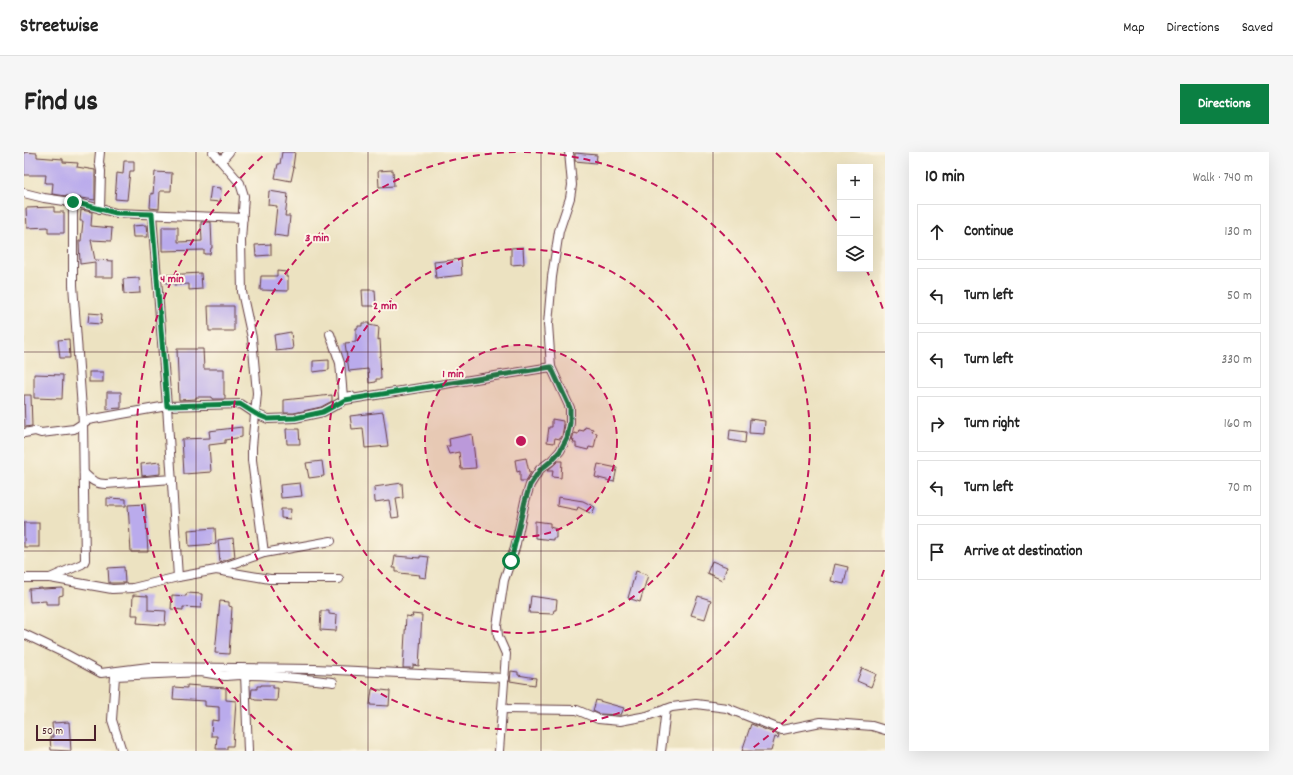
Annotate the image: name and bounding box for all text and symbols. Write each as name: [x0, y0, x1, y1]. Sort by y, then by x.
text: Streetwise: [20, 14, 98, 41]
text: Map: [1123, 18, 1145, 38]
text: Directions: [1167, 18, 1220, 38]
text: Saved: [1242, 18, 1273, 38]
text: Find us: [24, 84, 98, 124]
button: Directions: [1180, 84, 1269, 124]
map controls: [837, 164, 873, 272]
button: +: [837, 164, 873, 200]
text: 10 min: [925, 166, 965, 190]
text: Walk · 740 m: [1193, 169, 1253, 188]
route end: [64, 193, 82, 211]
button: −: [837, 200, 873, 236]
icon: ahead: [926, 221, 948, 243]
text: Continue: [964, 221, 1013, 243]
text: 130 m: [1224, 223, 1252, 242]
text: 3 min: [305, 230, 329, 247]
button: layers: [837, 236, 873, 272]
text: 4 min: [160, 271, 184, 288]
icon: left: [926, 285, 948, 307]
text: Turn left: [964, 285, 1013, 307]
text: 50 m: [1227, 287, 1252, 306]
text: 2 min: [373, 298, 397, 315]
icon: left: [926, 349, 948, 371]
text: Turn left: [964, 349, 1013, 371]
text: 330 m: [1221, 351, 1252, 370]
text: 1 min: [442, 366, 464, 383]
icon: right: [926, 413, 948, 435]
text: Turn right: [964, 413, 1020, 435]
text: 160 m: [1224, 415, 1252, 434]
centre of rings: [514, 434, 528, 448]
icon: left: [926, 477, 948, 499]
text: Turn left: [964, 477, 1013, 499]
text: 70 m: [1228, 479, 1252, 498]
icon: arrive: [926, 541, 948, 563]
text: Arrive at destination: [964, 541, 1082, 563]
route start: [502, 552, 520, 570]
scale bar: [36, 723, 96, 742]
text: 50 m: [42, 724, 63, 740]

